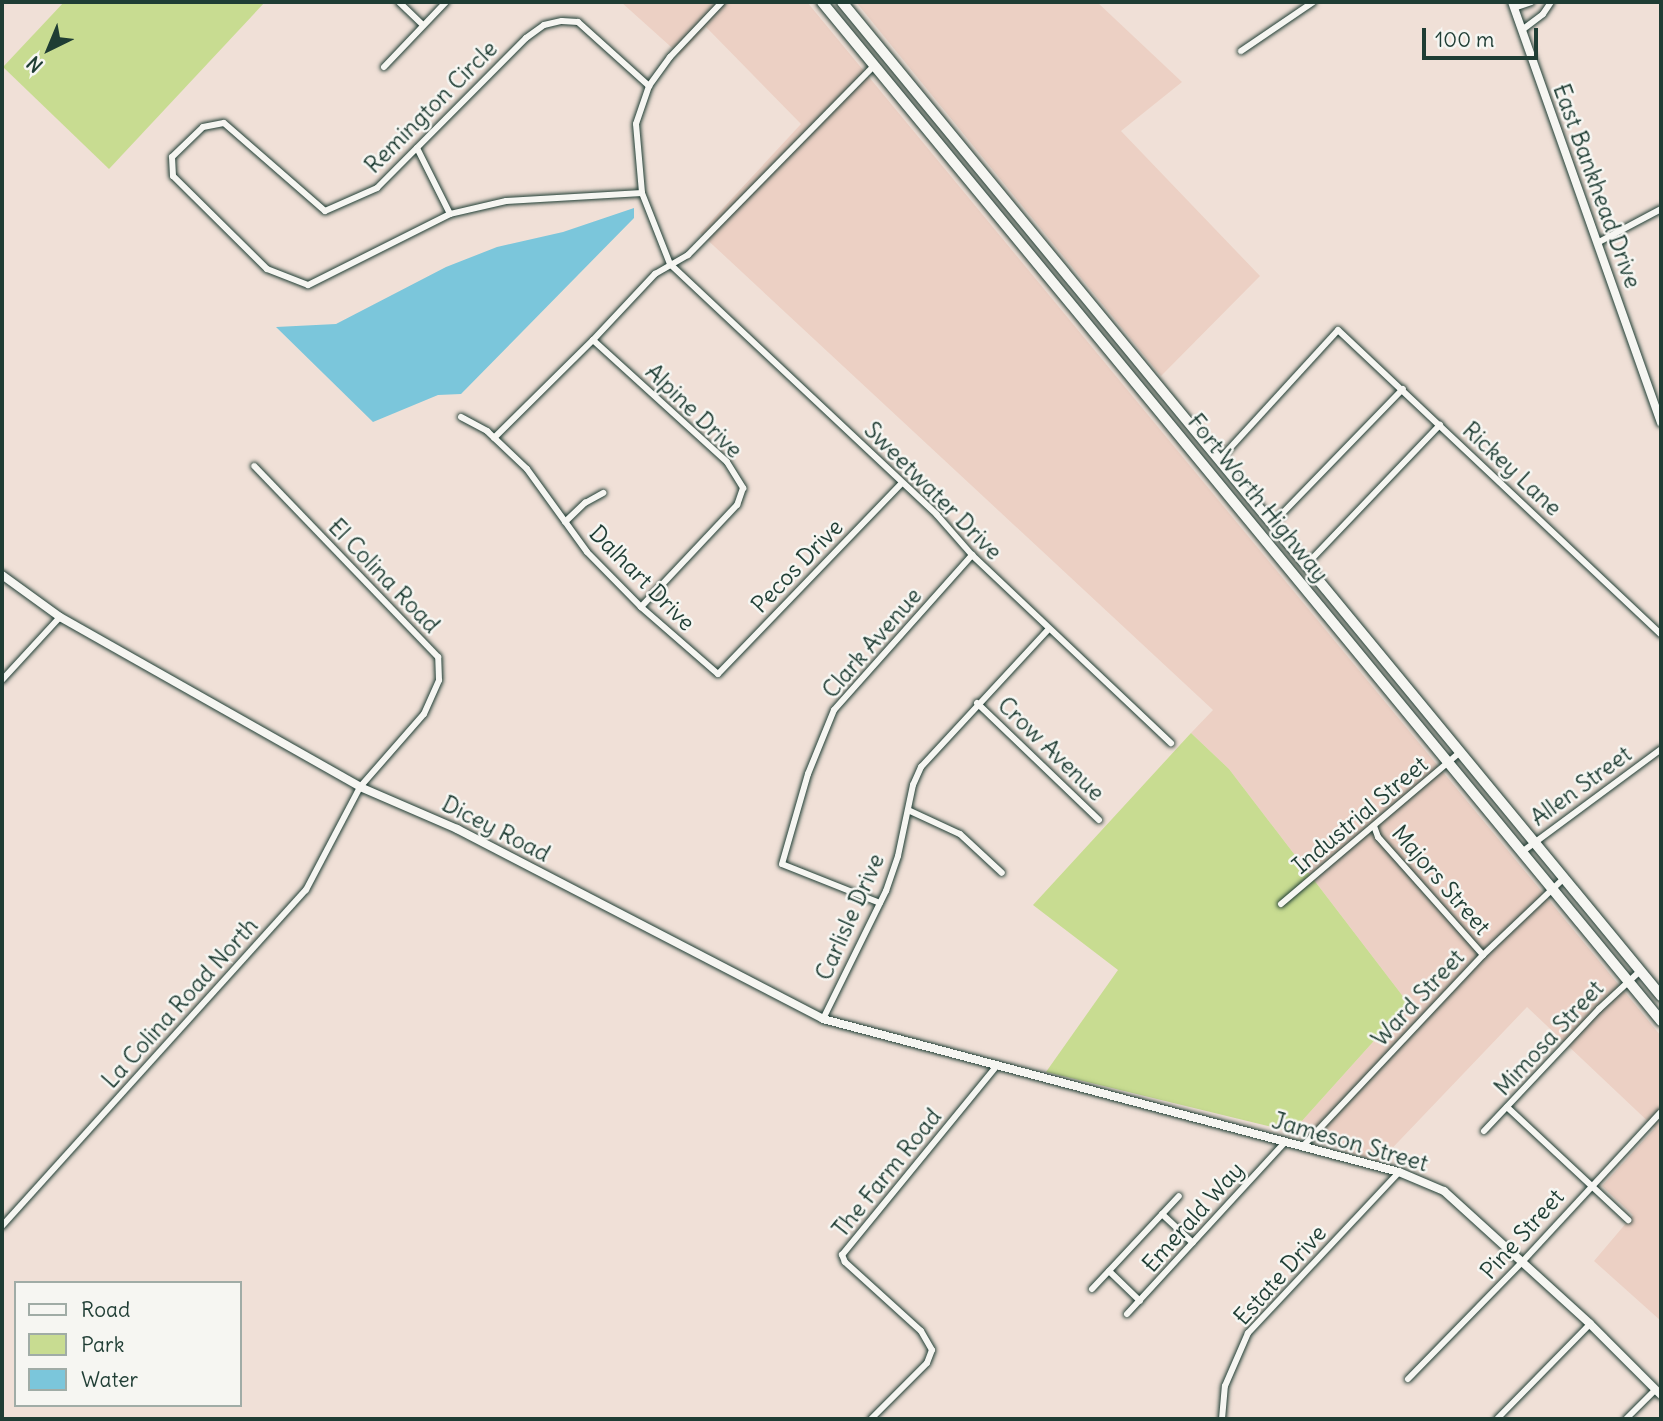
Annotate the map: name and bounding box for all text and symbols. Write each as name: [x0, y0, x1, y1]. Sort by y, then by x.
north arrow: [14, 14, 84, 84]
scale bar: [1425, 14, 1540, 58]
text: 100 m: [1435, 26, 1494, 53]
street label: Remington Circle: [359, 35, 503, 179]
text: N: [22, 51, 48, 78]
street label: East Bankhead Drive: [1547, 80, 1647, 292]
street label: Alpine Drive: [640, 358, 748, 464]
street label: Fort Worth Highway: [1182, 408, 1334, 588]
street label: Sweetwater Drive: [858, 416, 1008, 566]
street label: Rickey Lane: [1457, 416, 1567, 522]
street label: El Colina Road: [323, 513, 445, 639]
street label: Pecos Drive: [745, 513, 849, 619]
street label: Dalhart Drive: [583, 519, 701, 637]
street label: Clark Avenue: [817, 582, 927, 704]
street label: Crow Avenue: [992, 691, 1110, 807]
street label: Allen Street: [1525, 740, 1637, 832]
street label: Industrial Street: [1287, 750, 1433, 880]
street label: Dicey Road: [437, 790, 555, 868]
street label: Majors Street: [1386, 819, 1496, 941]
street label: Carlisle Drive: [810, 849, 890, 985]
street label: La Colina Road North: [96, 912, 264, 1094]
street label: Ward Street: [1366, 944, 1470, 1052]
street label: Mimosa Street: [1489, 975, 1609, 1101]
street label: The Farm Road: [827, 1103, 947, 1243]
street label: Jameson Street: [1269, 1107, 1431, 1177]
street label: Emerald Way: [1136, 1156, 1250, 1278]
street label: Pine Street: [1474, 1183, 1570, 1285]
street label: Estate Drive: [1228, 1219, 1332, 1331]
legend: [14, 1281, 242, 1407]
text: Road: [81, 1296, 130, 1323]
text: Park: [81, 1331, 124, 1358]
text: Water: [81, 1366, 138, 1393]

